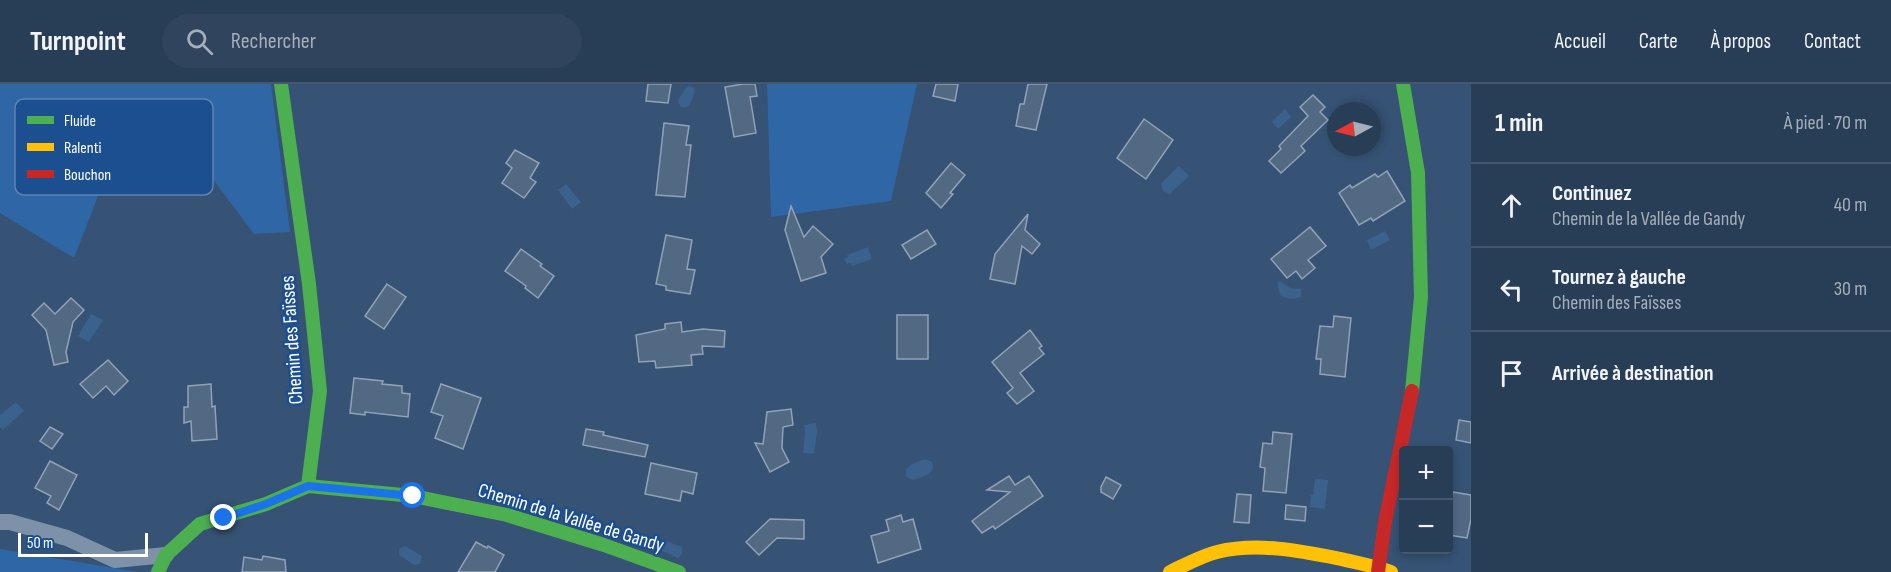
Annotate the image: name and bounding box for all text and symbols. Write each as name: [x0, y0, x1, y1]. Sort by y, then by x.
search box: [162, 14, 582, 68]
text: Turnpoint: [30, 25, 126, 58]
icon: search: [183, 25, 216, 58]
text: Rechercher: [231, 28, 316, 55]
text: Accueil: [1555, 29, 1606, 54]
text: Carte: [1639, 29, 1678, 54]
text: À propos: [1711, 29, 1771, 54]
text: Contact: [1804, 29, 1861, 54]
legend: [15, 99, 213, 195]
north arrow: [1327, 102, 1381, 156]
text: 1 min: [1495, 108, 1543, 139]
text: À pied · 70 m: [1784, 111, 1867, 135]
text: Fluide: [64, 112, 96, 131]
text: Ralenti: [64, 139, 102, 158]
text: Bouchon: [64, 166, 111, 185]
text: Continuez: [1552, 180, 1632, 207]
icon: ahead: [1495, 189, 1528, 222]
text: 40 m: [1834, 193, 1867, 217]
text: Chemin de la Vallée de Gandy: [1552, 207, 1745, 231]
text: Tournez à gauche: [1552, 264, 1686, 291]
icon: left: [1495, 273, 1528, 306]
street label: Chemin des Faïsses: [276, 275, 308, 405]
text: 30 m: [1834, 277, 1867, 301]
text: Chemin des Faïsses: [1552, 291, 1681, 315]
icon: arrive: [1495, 357, 1528, 390]
text: Arrivée à destination: [1552, 360, 1714, 387]
map controls: [1399, 446, 1453, 554]
button: +: [1399, 446, 1453, 500]
street label: Chemin de la Vallée de Gandy: [475, 478, 667, 558]
route start: [399, 482, 425, 508]
button: −: [1399, 500, 1453, 554]
route end: [210, 504, 236, 530]
scale bar: [18, 530, 148, 558]
text: 50 m: [27, 534, 53, 553]

